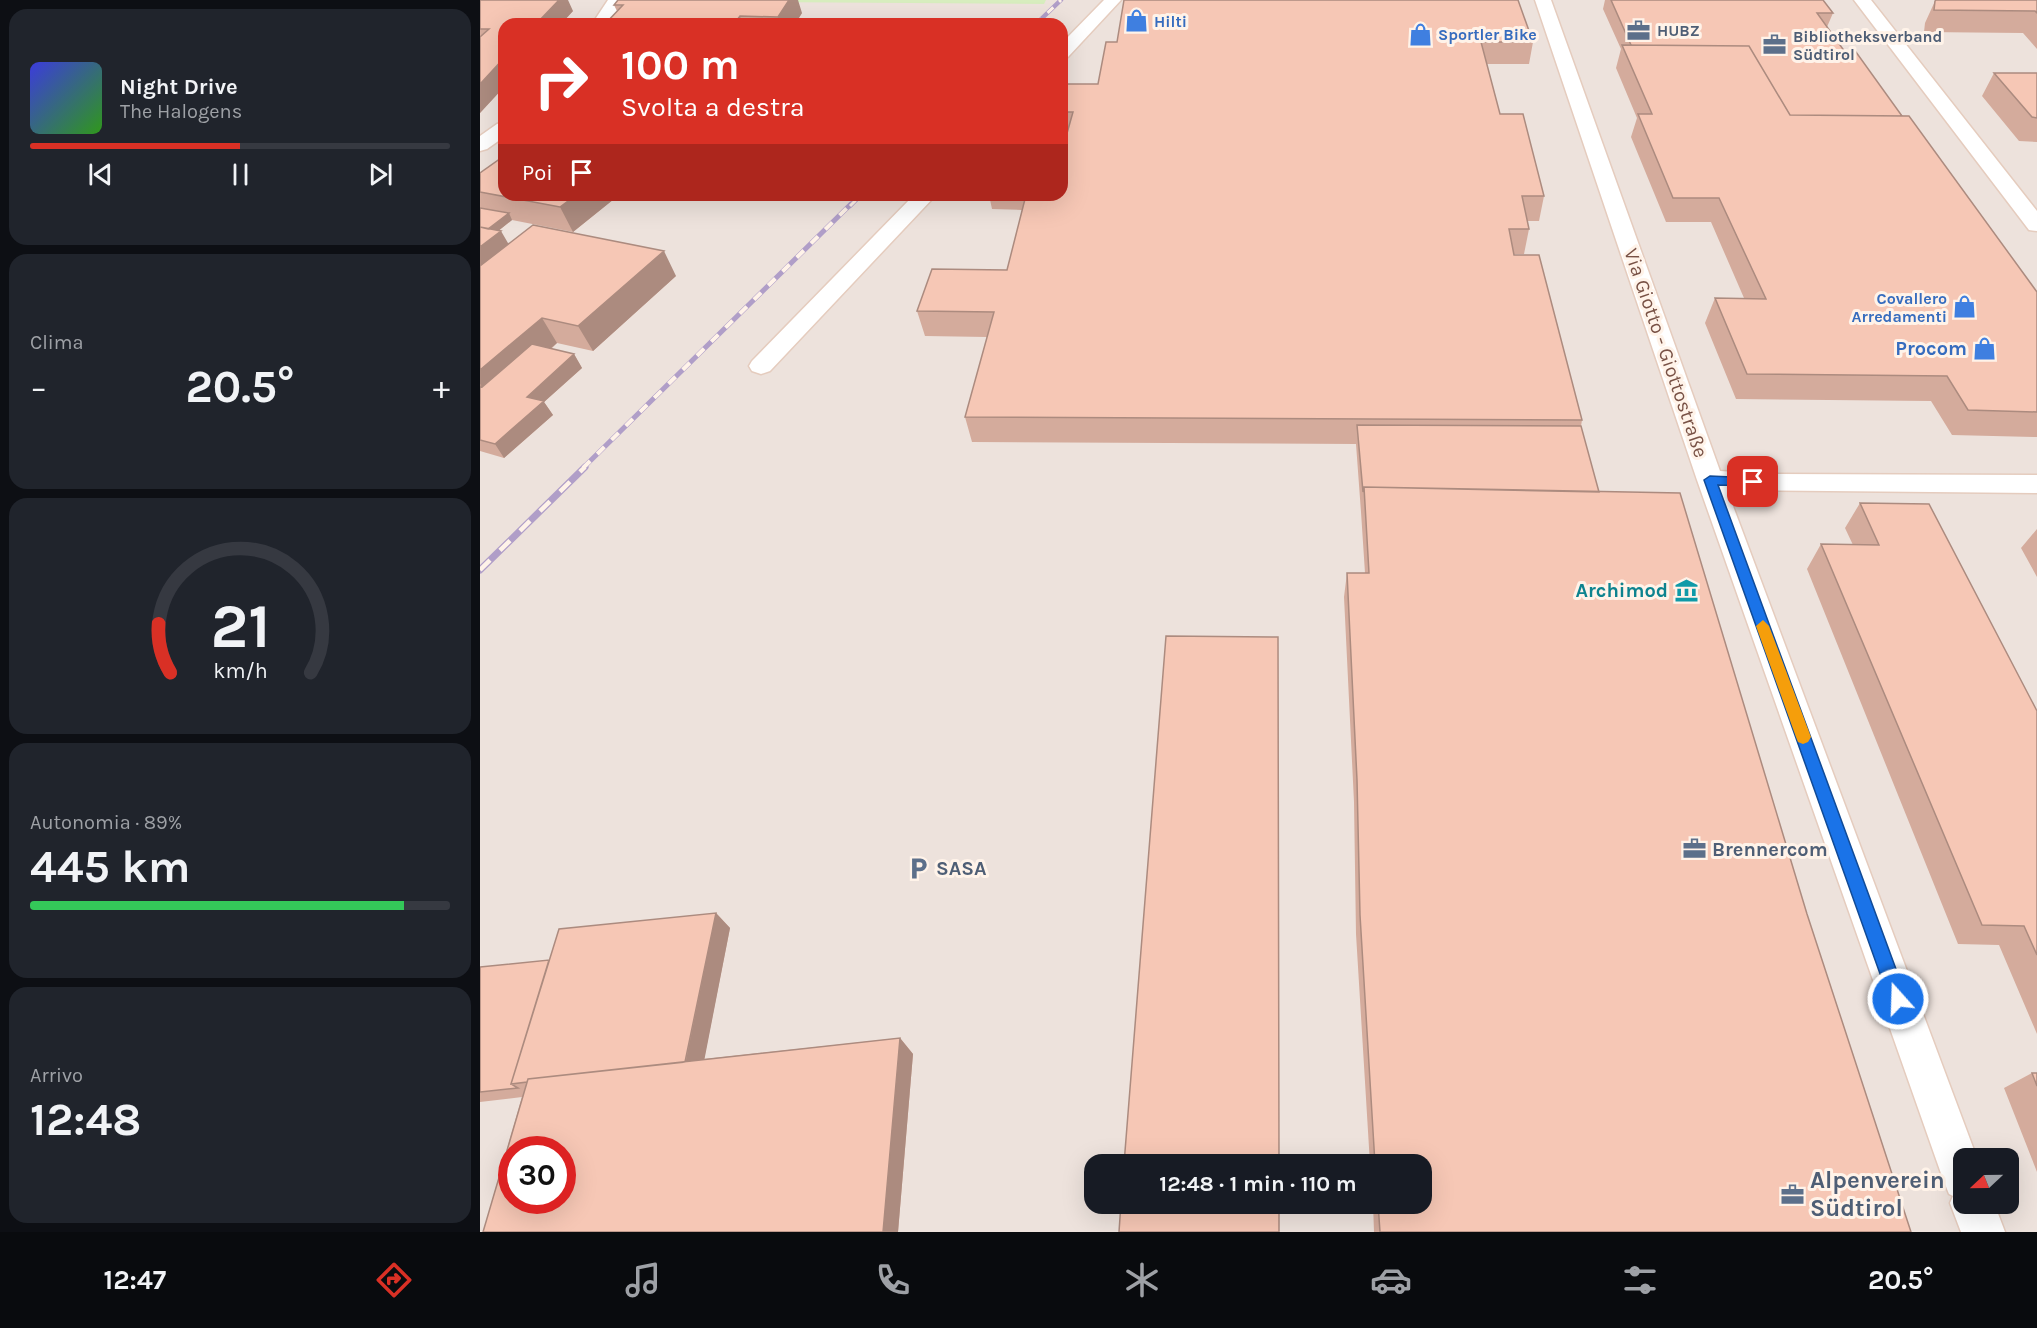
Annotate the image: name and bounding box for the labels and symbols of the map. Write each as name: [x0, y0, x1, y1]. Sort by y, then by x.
shop icon: Hilti: [1123, 8, 1149, 34]
place label: Hilti: [1154, 12, 1187, 31]
office icon: HUBZ: [1626, 17, 1652, 43]
shop icon: Sportler Bike: [1407, 21, 1433, 47]
place label: HUBZ: [1657, 21, 1700, 40]
place label: Sportler Bike: [1438, 25, 1537, 44]
place label: Bibliotheksverband Südtirol: [1793, 27, 1942, 64]
office icon: Bibliotheksverband Südtirol: [1762, 32, 1788, 58]
street label: Via Giotto - Giottostraße: [1619, 245, 1713, 461]
place label: Covallero Arredamenti: [1852, 289, 1947, 326]
shop icon: Covallero Arredamenti: [1952, 294, 1978, 320]
shop icon: Procom: [1972, 335, 1998, 361]
place label: Procom: [1895, 337, 1967, 360]
pin: [1727, 456, 1778, 507]
museum icon: Archimod: [1673, 577, 1699, 603]
place label: Archimod: [1575, 579, 1668, 602]
office icon: Brennercom: [1681, 836, 1707, 862]
place label: Brennercom: [1712, 838, 1828, 861]
parking icon: SASA: [905, 855, 931, 881]
place label: SASA: [936, 857, 987, 880]
position arrow: [1866, 967, 1930, 1031]
speed limit sign: 30: [498, 1136, 576, 1214]
north arrow: [1953, 1148, 2019, 1214]
place label: Alpenverein Südtirol: [1810, 1166, 1945, 1222]
office icon: Alpenverein Südtirol: [1779, 1181, 1805, 1207]

